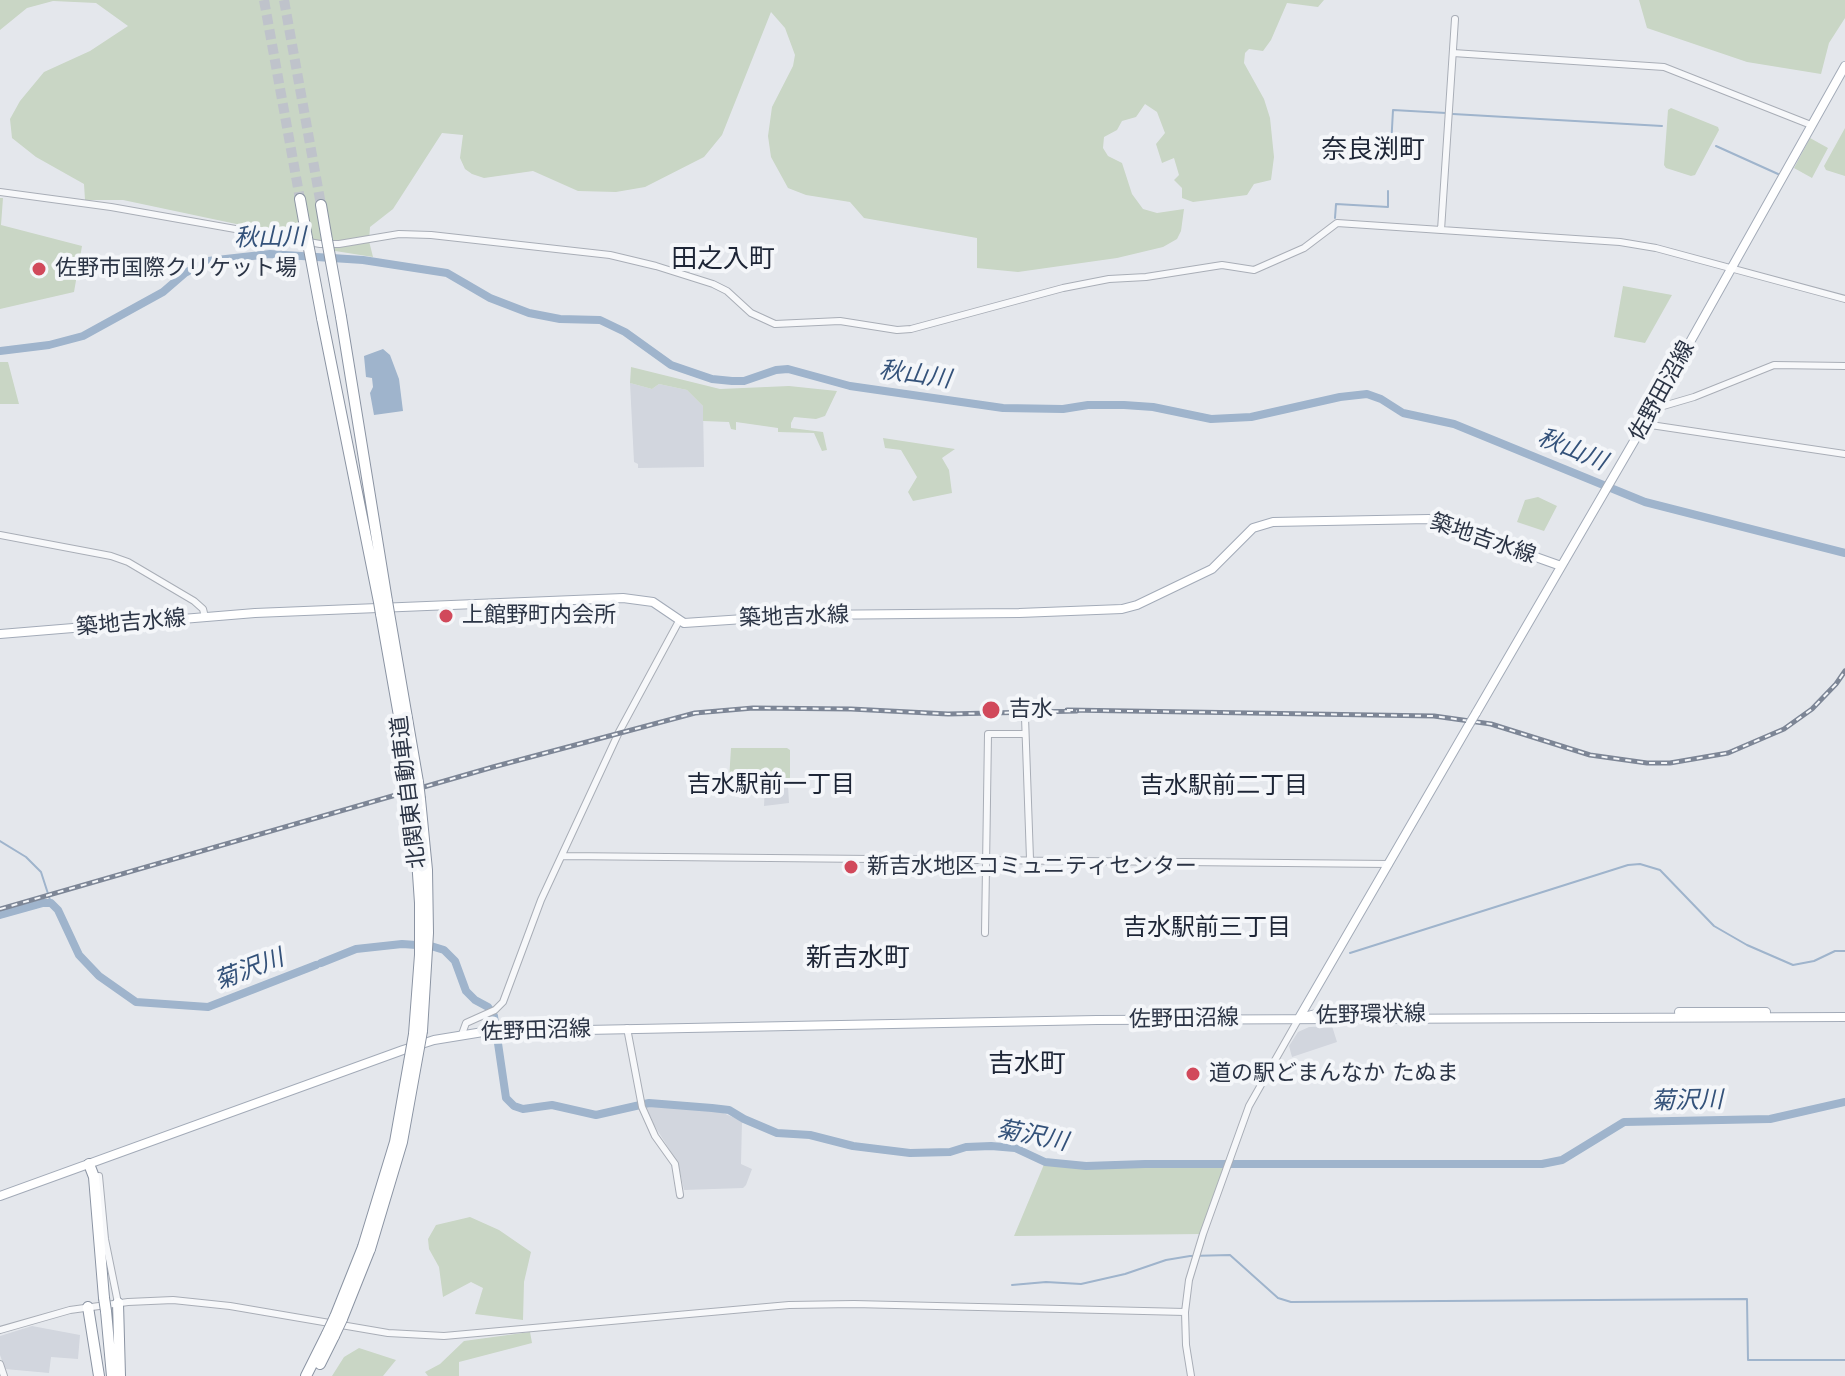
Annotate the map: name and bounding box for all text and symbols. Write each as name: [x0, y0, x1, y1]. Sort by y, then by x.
district label: 奈良渕町: [1321, 134, 1425, 166]
water label: 秋山川: [234, 223, 306, 253]
district label: 田之入町: [671, 243, 775, 275]
place label: 佐野市国際クリケット場: [55, 256, 297, 282]
marker: 佐野市国際クリケット場: [30, 260, 48, 278]
street label: 佐野田沼線: [1624, 336, 1700, 446]
water label: 秋山川: [877, 356, 953, 394]
water label: 秋山川: [1533, 423, 1611, 477]
street label: 築地吉水線: [1427, 509, 1539, 569]
street label: 築地吉水線: [739, 602, 849, 632]
place label: 上館野町内会所: [462, 603, 616, 629]
street label: 築地吉水線: [75, 605, 187, 641]
marker: 上館野町内会所: [437, 607, 455, 625]
place label: 吉水: [1009, 697, 1053, 723]
marker: 吉水: [980, 699, 1002, 721]
street label: 北関東自動車道: [387, 714, 431, 870]
district label: 吉水駅前一丁目: [687, 771, 855, 799]
district label: 吉水駅前二丁目: [1140, 772, 1308, 800]
place label: 新吉水地区コミュニティセンター: [867, 854, 1197, 880]
marker: 新吉水地区コミュニティセンター: [842, 858, 860, 876]
district label: 吉水駅前三丁目: [1123, 914, 1291, 942]
district label: 新吉水町: [806, 942, 910, 974]
water label: 菊沢川: [210, 944, 288, 996]
street label: 佐野環状線: [1316, 1001, 1426, 1029]
street label: 佐野田沼線: [1129, 1005, 1239, 1033]
street label: 佐野田沼線: [481, 1016, 591, 1046]
district label: 吉水町: [988, 1048, 1066, 1080]
place label: 道の駅どまんなか たぬま: [1209, 1061, 1459, 1087]
marker: 道の駅どまんなか たぬま: [1184, 1065, 1202, 1083]
water label: 菊沢川: [1651, 1086, 1723, 1116]
water label: 菊沢川: [994, 1115, 1070, 1157]

